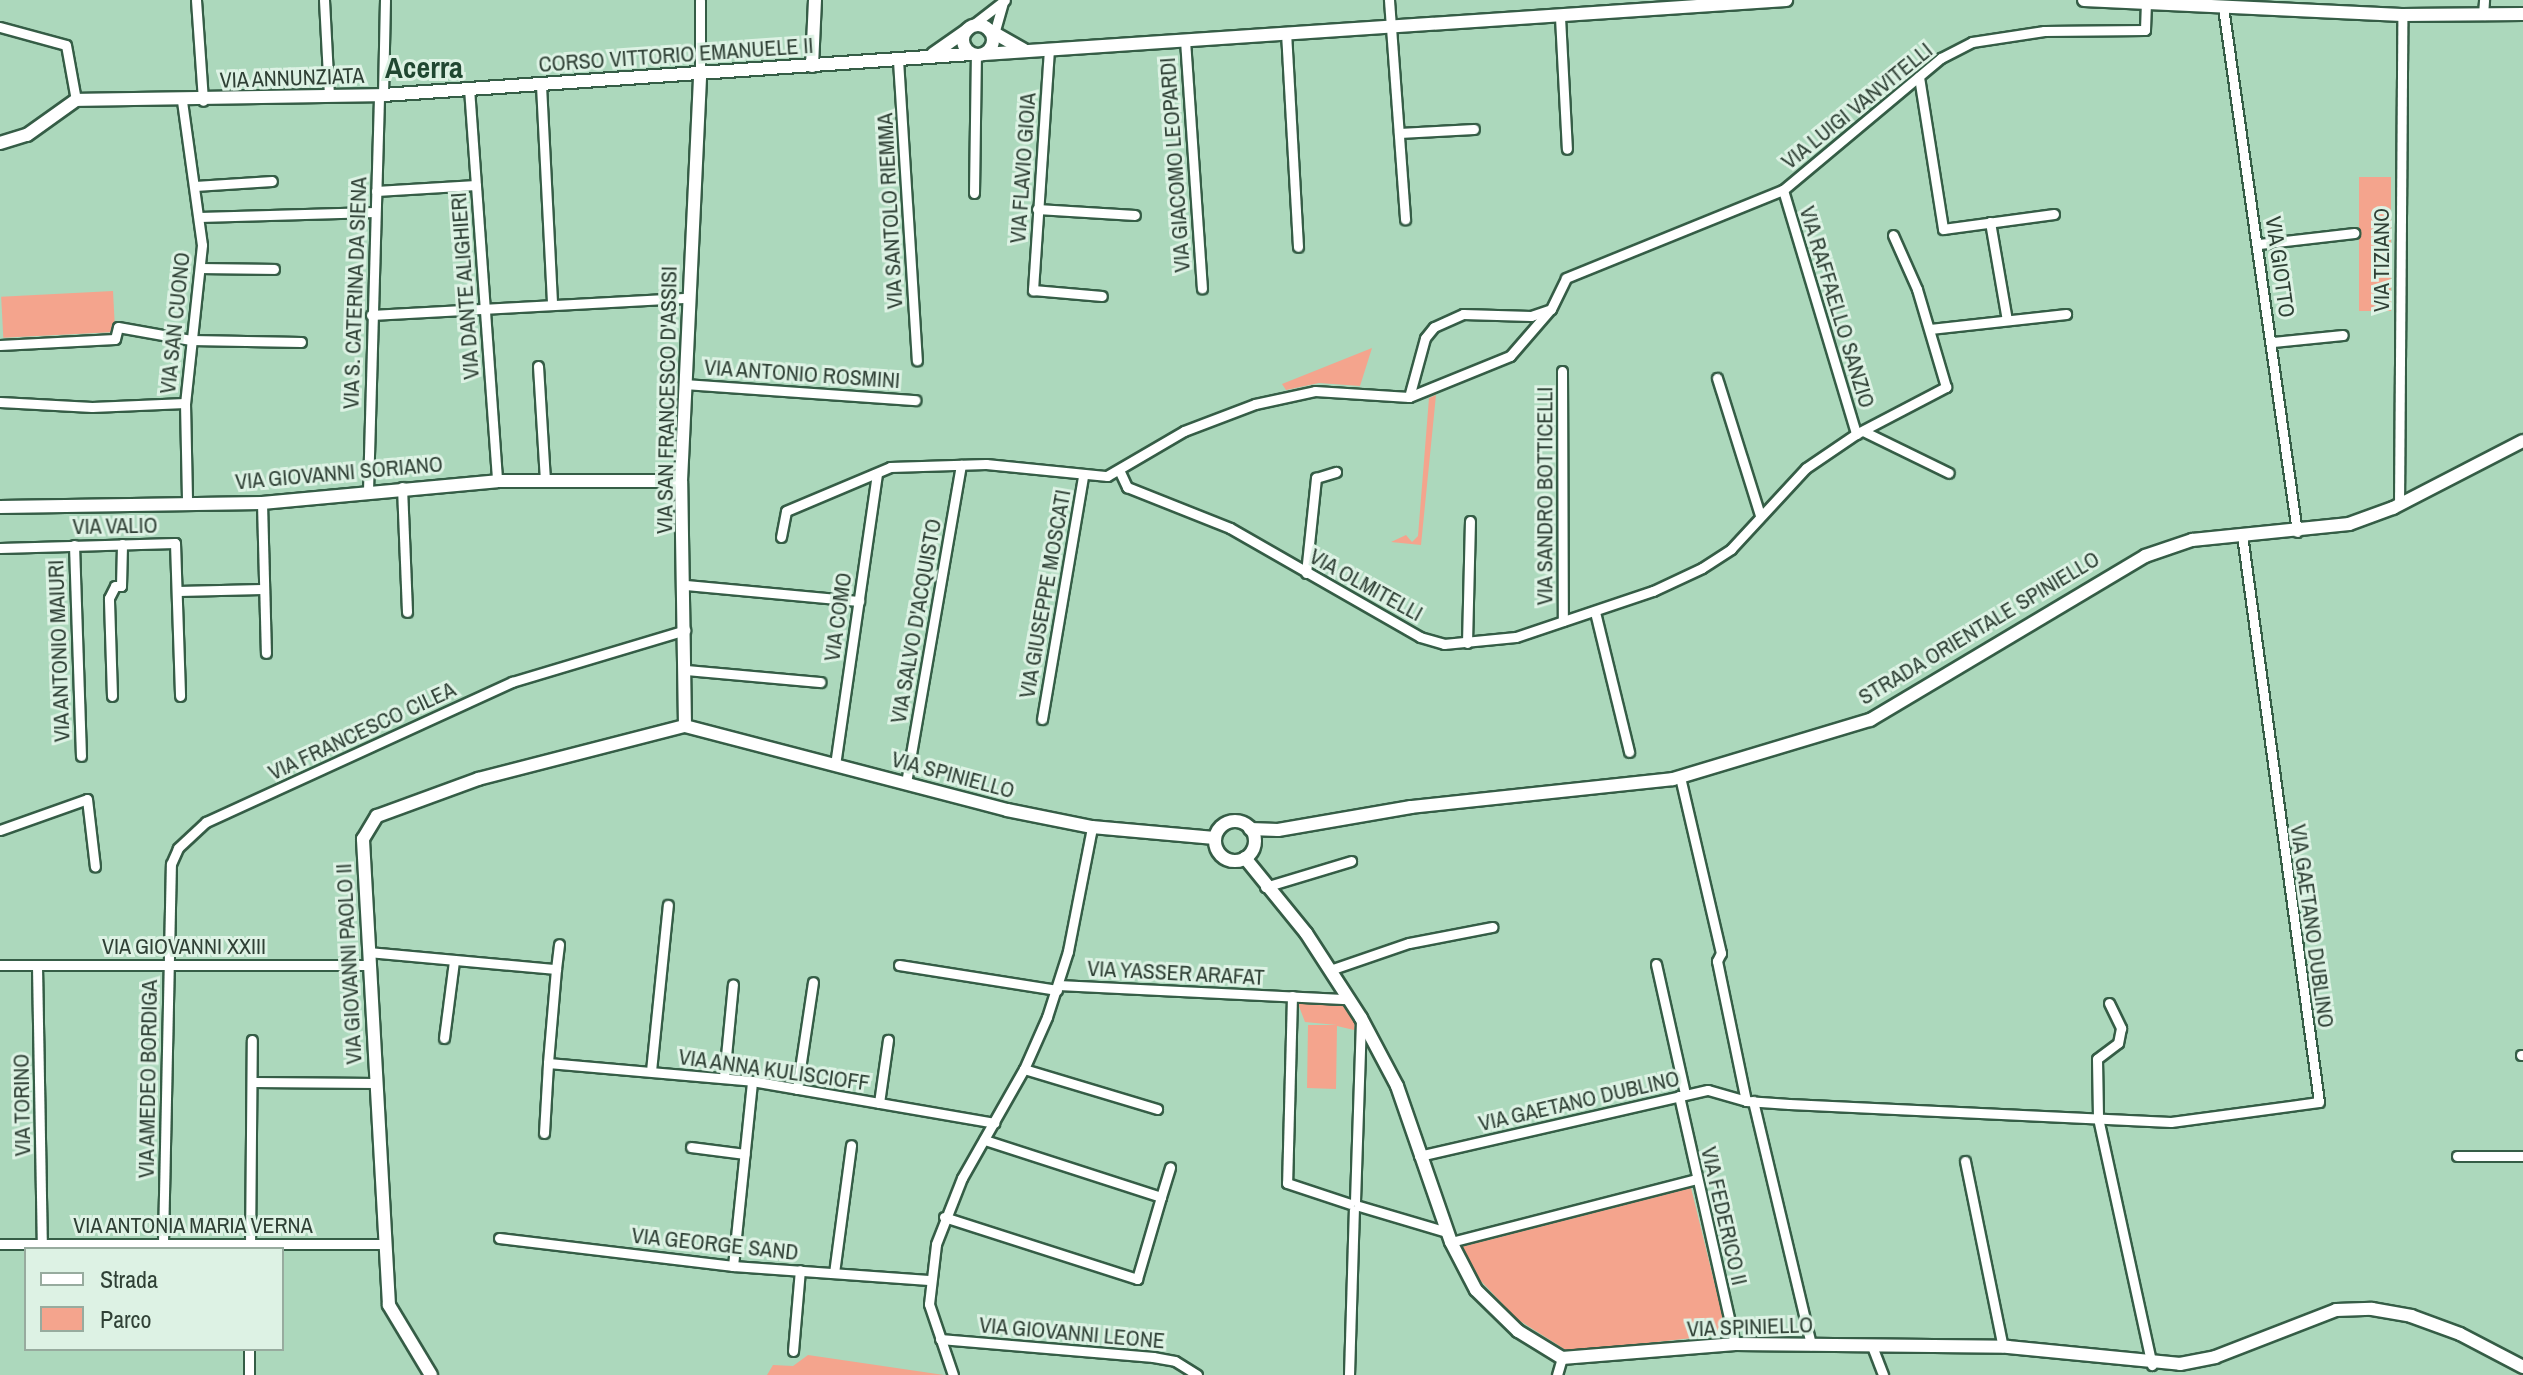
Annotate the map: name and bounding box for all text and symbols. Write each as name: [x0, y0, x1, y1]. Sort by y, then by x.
street label: CORSO VITTORIO EMANUELE II: [538, 32, 814, 78]
street label: VIA LUIGI VANVITELLI: [1776, 37, 1938, 175]
district label: Acerra: [385, 49, 463, 85]
street label: VIA GIACOMO LEOPARDI: [1154, 56, 1196, 274]
street label: VIA ANNUNZIATA: [218, 62, 366, 94]
street label: VIA FLAVIO GIOIA: [1005, 91, 1041, 245]
street label: VIA SANTOLO RIEMMA: [872, 112, 908, 310]
street label: VIA S. CATERINA DA SIENA: [338, 175, 372, 411]
street label: VIA DANTE ALIGHIERI: [445, 191, 485, 381]
street label: VIA RAFFAELLO SANZIO: [1794, 202, 1880, 412]
street label: VIA TIZIANO: [2369, 207, 2395, 313]
street label: VIA GIOTTO: [2260, 214, 2300, 320]
street label: VIA SAN CUONO: [154, 250, 196, 396]
street label: VIA SAN FRANCESCO D'ASSISI: [651, 265, 683, 535]
street label: VIA ANTONIO ROSMINI: [702, 354, 902, 394]
street label: VIA SANDRO BOTTICELLI: [1532, 386, 1558, 606]
street label: VIA GIOVANNI SORIANO: [234, 451, 444, 495]
street label: VIA GIUSEPPE MOSCATI: [1014, 487, 1076, 701]
street label: VIA VALIO: [72, 512, 158, 540]
street label: VIA SALVO D'ACQUISTO: [885, 516, 947, 726]
street label: VIA OLMITELLI: [1304, 543, 1428, 627]
street label: STRADA ORIENTALE SPINIELLO: [1853, 545, 2105, 711]
street label: VIA ANTONIO MAIURI: [43, 559, 75, 743]
street label: VIA COMO: [819, 570, 857, 664]
street label: VIA FRANCESCO CILEA: [264, 676, 460, 786]
street label: VIA SPINIELLO: [888, 746, 1018, 804]
street label: VIA GAETANO DUBLINO: [2285, 822, 2339, 1030]
street label: VIA GIOVANNI PAOLO II: [331, 862, 367, 1066]
street label: VIA GIOVANNI XXIII: [101, 934, 267, 960]
street label: VIA YASSER ARAFAT: [1086, 955, 1266, 991]
street label: VIA AMEDEO BORDIGA: [133, 979, 163, 1179]
street label: VIA ANNA KULISCIOFF: [675, 1043, 873, 1097]
street label: VIA TORINO: [8, 1053, 36, 1157]
street label: VIA GAETANO DUBLINO: [1476, 1065, 1682, 1137]
street label: VIA FEDERICO II: [1695, 1144, 1753, 1288]
street label: VIA ANTONIA MARIA VERNA: [71, 1213, 315, 1239]
street label: VIA GEORGE SAND: [630, 1222, 800, 1266]
legend: [24, 1247, 284, 1351]
text: Strada: [100, 1263, 158, 1295]
text: Parco: [100, 1303, 151, 1335]
street label: VIA GIOVANNI LEONE: [978, 1312, 1166, 1354]
street label: VIA SPINIELLO: [1686, 1312, 1814, 1342]

